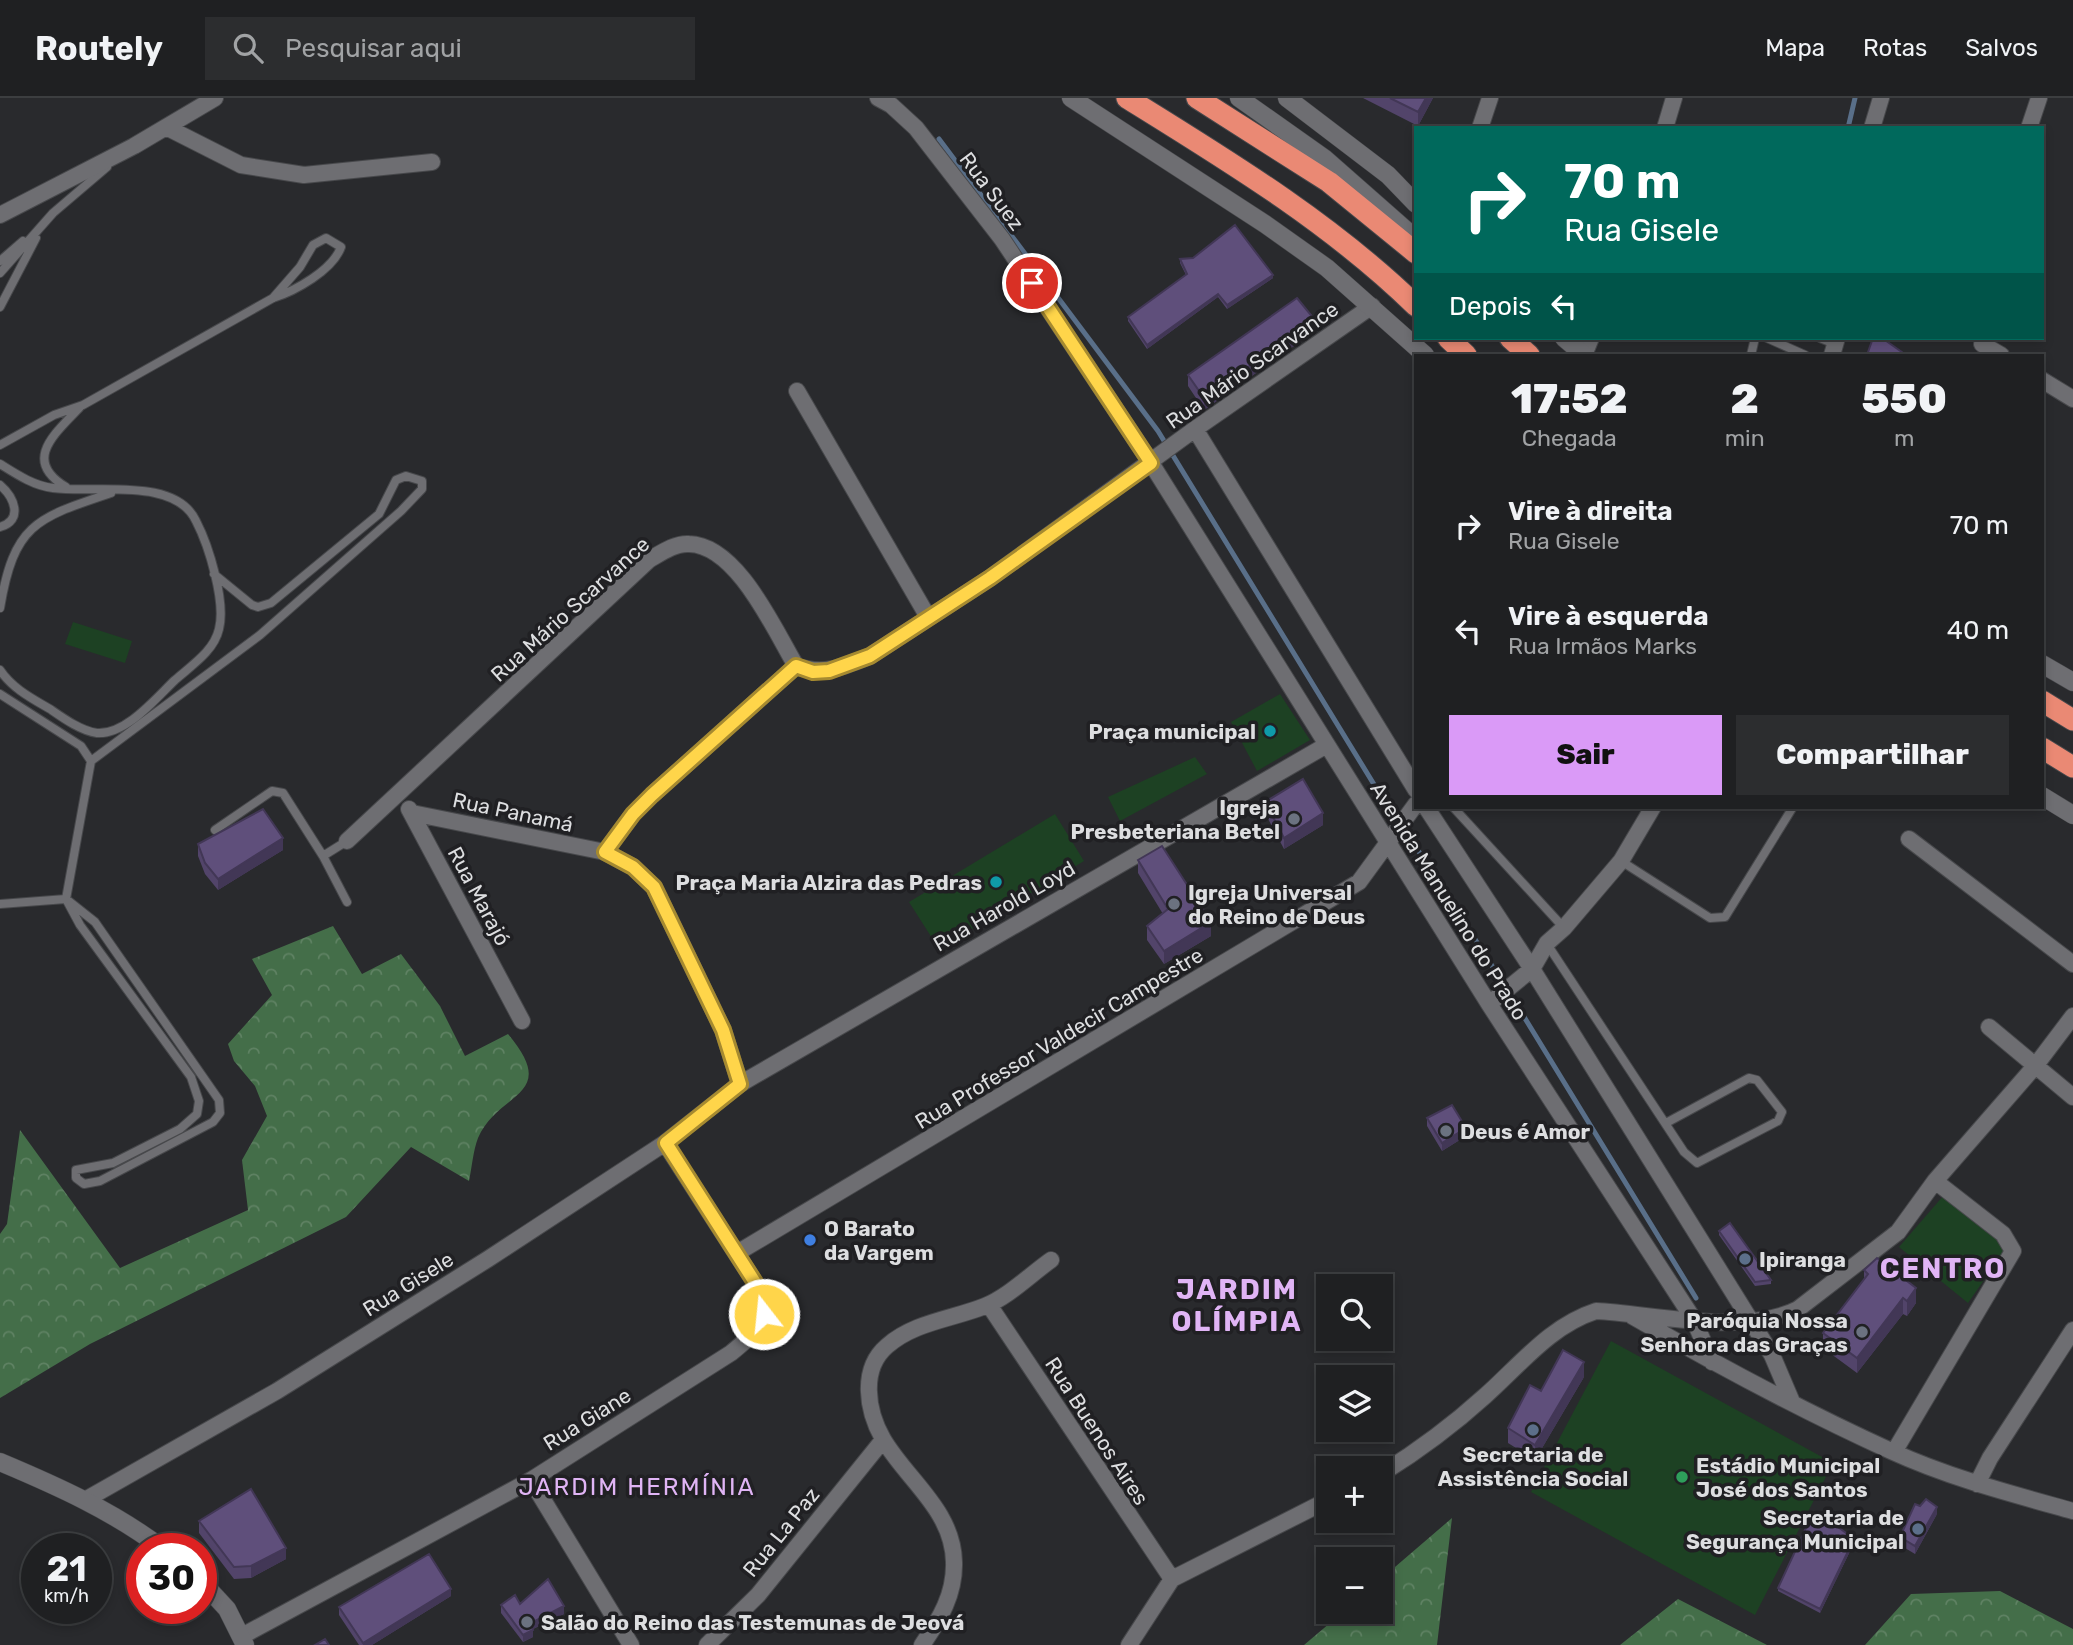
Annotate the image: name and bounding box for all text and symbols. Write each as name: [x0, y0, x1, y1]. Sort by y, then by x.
search box: [205, 17, 695, 80]
text: Routely: [35, 29, 163, 68]
icon: search: [229, 29, 267, 67]
text: Pesquisar aqui: [285, 33, 462, 64]
text: Mapa: [1765, 34, 1825, 62]
text: Rotas: [1863, 34, 1927, 62]
text: Salvos: [1965, 34, 2038, 62]
street label: Rua Suez: [955, 147, 1029, 235]
text: 70 m: [1564, 152, 1681, 210]
icon: right: [1449, 154, 1540, 245]
text: Rua Gisele: [1564, 211, 1719, 249]
pin: [1002, 253, 1062, 313]
icon: arrive: [1013, 264, 1051, 302]
icon: left: [1545, 287, 1583, 325]
text: Depois: [1449, 291, 1531, 322]
street label: Rua Mário Scarvance: [1161, 296, 1343, 434]
text: 17:52: [1511, 374, 1628, 424]
text: 2: [1730, 374, 1759, 424]
text: 550: [1862, 374, 1947, 424]
text: Chegada: [1522, 424, 1617, 452]
text: min: [1725, 424, 1765, 452]
text: m: [1894, 424, 1915, 452]
text: Vire à direita: [1508, 496, 1673, 527]
icon: right: [1449, 507, 1487, 545]
text: 70 m: [1950, 510, 2009, 541]
text: Rua Gisele: [1508, 527, 1620, 555]
street label: Rua Mário Scarvance: [486, 531, 654, 687]
text: Vire à esquerda: [1508, 601, 1709, 632]
icon: left: [1449, 612, 1487, 650]
text: 40 m: [1947, 615, 2009, 646]
text: Rua Irmãos Marks: [1508, 632, 1697, 660]
button: Sair: [1449, 715, 1722, 795]
button: Compartilhar: [1736, 715, 2009, 795]
place label: Praça municipal: [1089, 719, 1256, 744]
marker: Praça municipal: [1262, 723, 1278, 739]
street label: Avenida Manuelino do Prado: [1365, 777, 1533, 1025]
street label: Rua Panamá: [450, 787, 576, 837]
place label: Igreja Presbeteriana Betel: [1070, 795, 1280, 844]
marker: Igreja Presbeteriana Betel: [1286, 811, 1302, 827]
street label: Rua Marajó: [443, 842, 515, 950]
street label: Rua Harold Loyd: [929, 855, 1079, 957]
place label: Praça Maria Alzira das Pedras: [675, 870, 982, 895]
marker: Praça Maria Alzira das Pedras: [988, 874, 1004, 890]
place label: Igreja Universal do Reino de Deus: [1188, 880, 1365, 929]
marker: Igreja Universal do Reino de Deus: [1166, 896, 1182, 912]
street label: Rua Professor Valdecir Campestre: [911, 942, 1207, 1134]
place label: Deus é Amor: [1460, 1119, 1591, 1144]
marker: Deus é Amor: [1438, 1123, 1454, 1139]
place label: O Barato da Vargem: [824, 1216, 934, 1265]
marker: O Barato da Vargem: [802, 1232, 818, 1248]
street label: Rua Gisele: [358, 1246, 458, 1322]
place label: Ipiranga: [1759, 1247, 1846, 1272]
marker: Ipiranga: [1737, 1251, 1753, 1267]
district label: CENTRO: [1880, 1252, 2006, 1285]
district label: JARDIM OLÍMPIA: [1172, 1273, 1302, 1338]
map controls: [1316, 1274, 1393, 1624]
button: search: [1316, 1274, 1393, 1351]
position arrow: [727, 1277, 801, 1351]
place label: Paróquia Nossa Senhora das Graças: [1640, 1308, 1848, 1357]
marker: Paróquia Nossa Senhora das Graças: [1854, 1324, 1870, 1340]
street label: Rua Buenos Aires: [1040, 1352, 1154, 1510]
button: layers: [1316, 1365, 1393, 1442]
street label: Rua Giane: [539, 1382, 635, 1456]
marker: Secretaria de Assistência Social: [1525, 1422, 1541, 1438]
place label: Secretaria de Assistência Social: [1438, 1442, 1628, 1491]
place label: Estádio Municipal José dos Santos: [1696, 1453, 1880, 1502]
button: +: [1316, 1456, 1393, 1533]
marker: Estádio Municipal José dos Santos: [1674, 1469, 1690, 1485]
district label: JARDIM HERMÍNIA: [518, 1473, 756, 1501]
street label: Rua La Paz: [738, 1482, 824, 1582]
place label: Secretaria de Segurança Municipal: [1686, 1505, 1904, 1554]
marker: Secretaria de Segurança Municipal: [1910, 1521, 1926, 1537]
speed limit sign: 30: [126, 1533, 217, 1624]
button: −: [1316, 1547, 1393, 1624]
text: 21: [46, 1548, 87, 1590]
text: km/h: [44, 1585, 89, 1607]
place label: Salão do Reino das Testemunas de Jeová: [541, 1610, 964, 1635]
marker: Salão do Reino das Testemunas de Jeová: [519, 1614, 535, 1630]

